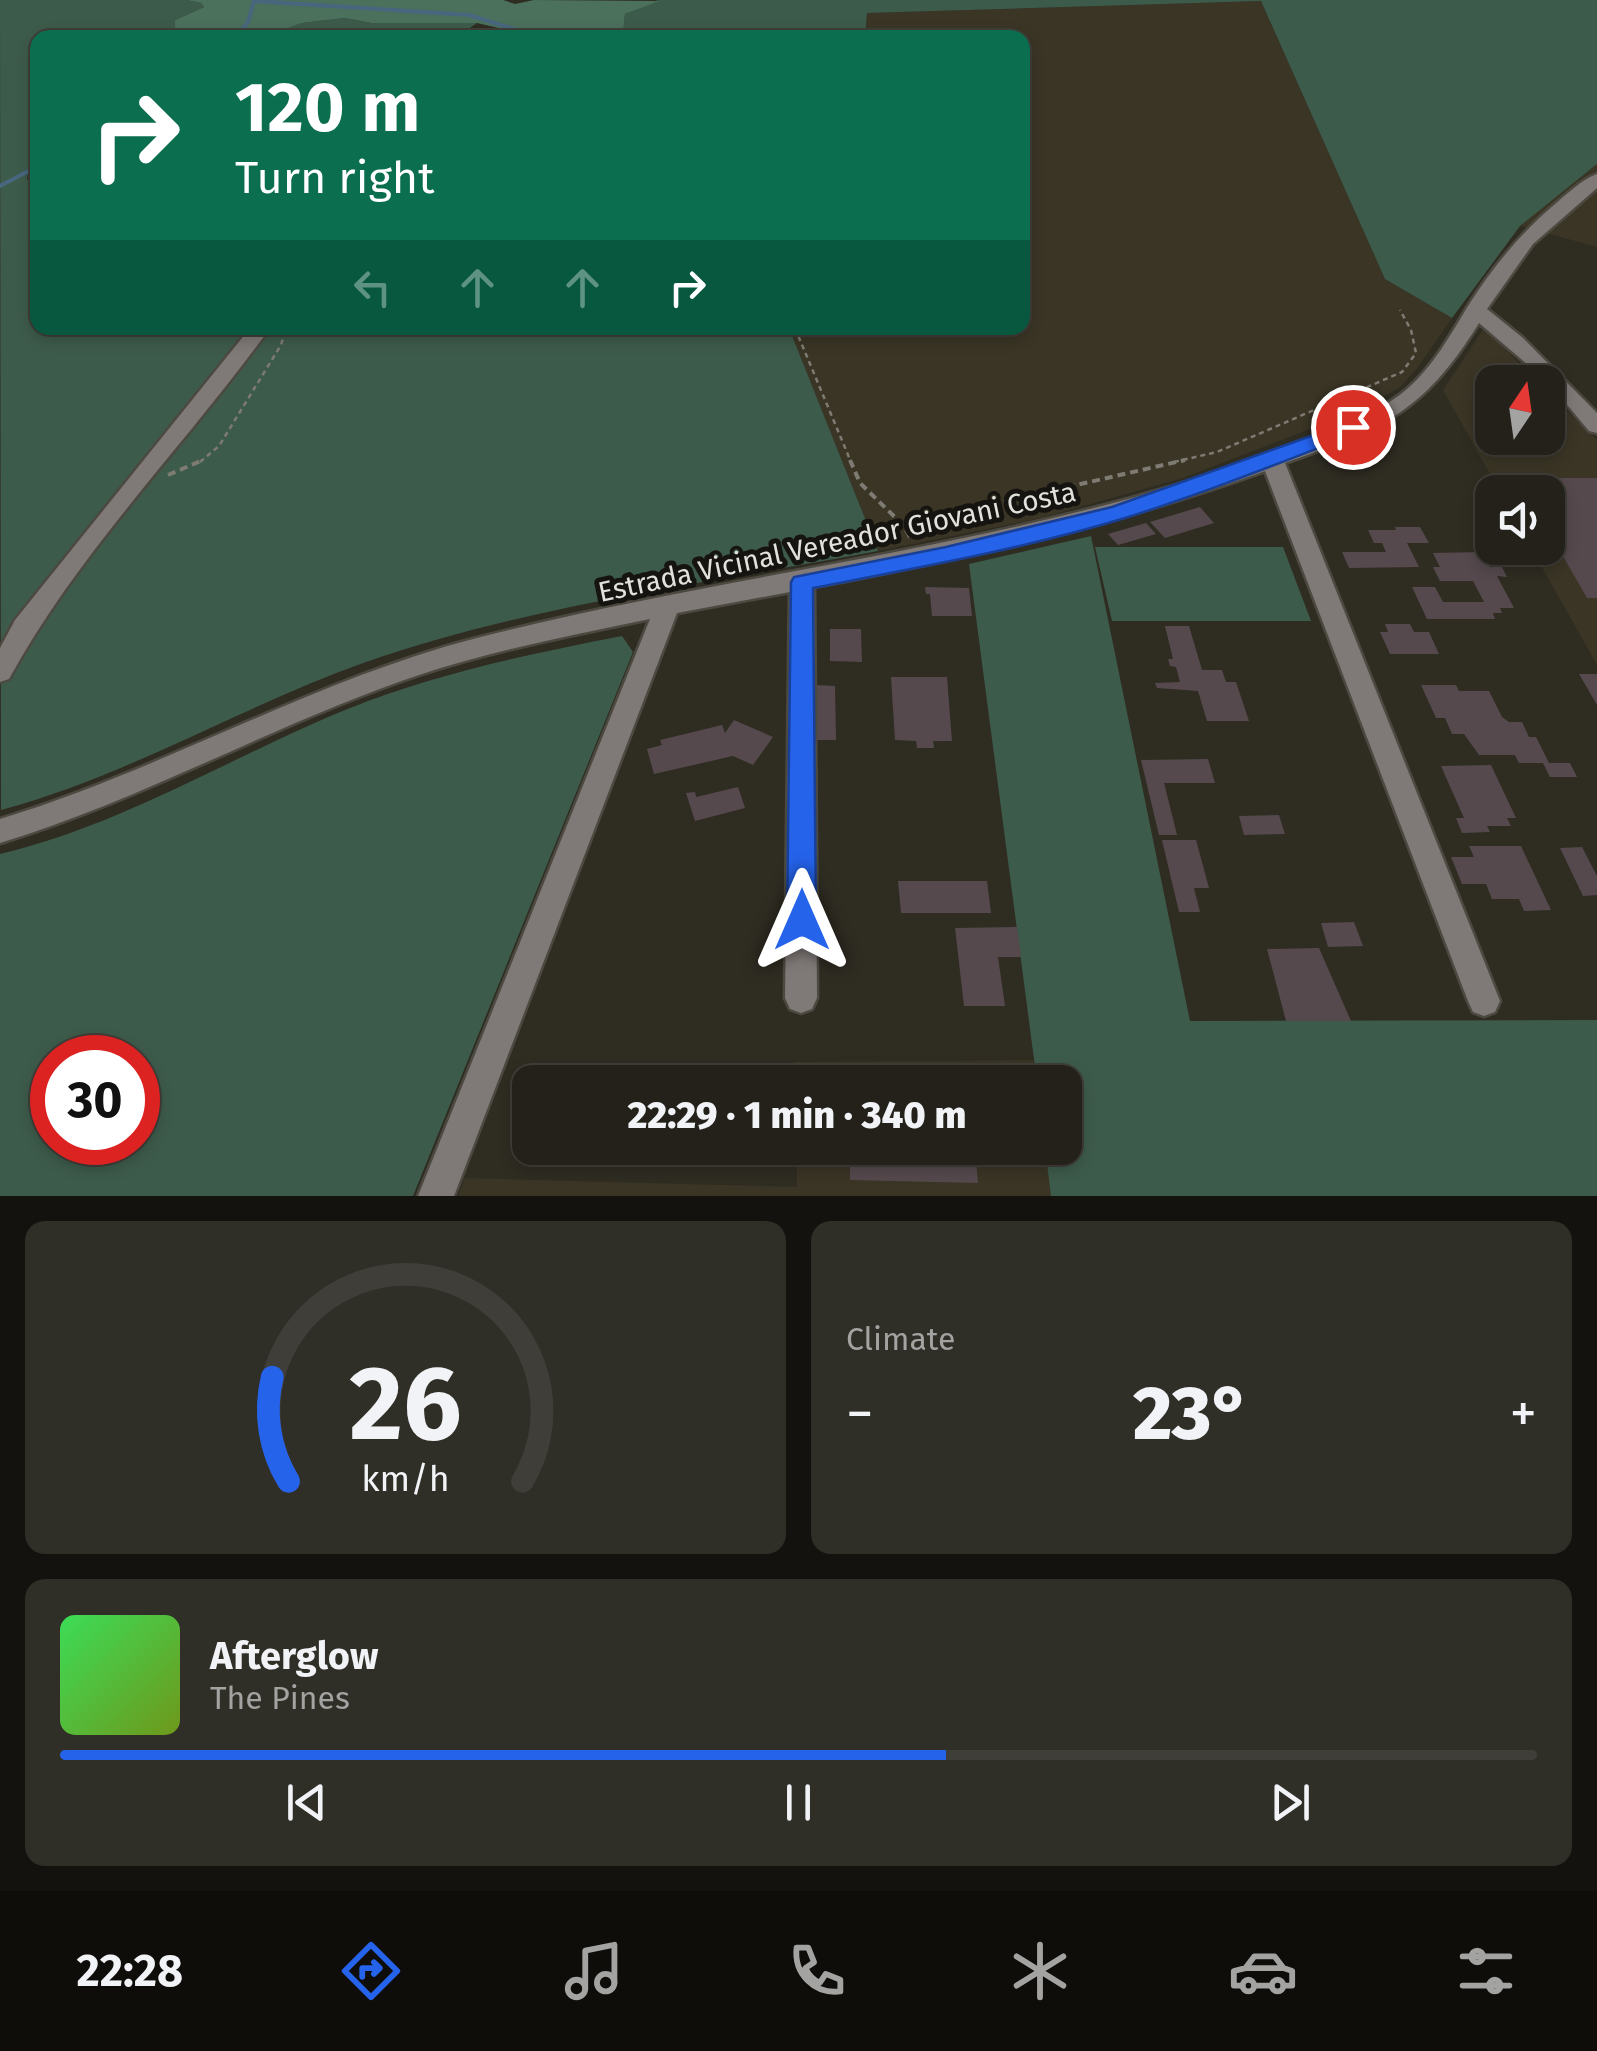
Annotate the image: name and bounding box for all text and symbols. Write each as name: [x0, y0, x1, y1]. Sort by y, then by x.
text: 120 m: [235, 66, 420, 150]
icon: right: [70, 70, 200, 200]
text: Turn right: [235, 151, 434, 205]
icon: left: [345, 260, 400, 315]
icon: ahead: [450, 260, 505, 315]
icon: ahead: [555, 260, 610, 315]
icon: right: [660, 260, 715, 315]
north arrow: [1475, 365, 1565, 455]
map controls: [1475, 365, 1565, 565]
pin: [1311, 385, 1396, 470]
icon: arrive: [1326, 400, 1381, 455]
street label: Estrada Vicinal Vereador Giovani Costa: [595, 475, 1079, 609]
button: sound: [1475, 475, 1565, 565]
position arrow: [750, 868, 854, 972]
speed limit sign: 30: [30, 1035, 160, 1165]
text: 22:29 · 1 min · 340 m: [627, 1092, 967, 1138]
text: Climate: [846, 1320, 955, 1358]
text: 26: [349, 1342, 462, 1467]
text: 23°: [1133, 1369, 1250, 1459]
text: −: [846, 1381, 874, 1447]
text: +: [1510, 1381, 1537, 1447]
text: km/h: [361, 1458, 450, 1500]
text: Afterglow: [210, 1633, 378, 1679]
text: The Pines: [210, 1679, 350, 1717]
icon: previous: [279, 1775, 334, 1830]
icon: pause: [771, 1775, 826, 1830]
icon: next: [1263, 1775, 1318, 1830]
icon: directions: [336, 1936, 406, 2006]
icon: music: [559, 1936, 629, 2006]
icon: phone: [782, 1936, 852, 2006]
icon: climate: [1005, 1936, 1075, 2006]
icon: car: [1228, 1936, 1298, 2006]
icon: filters: [1451, 1936, 1521, 2006]
text: 22:28: [76, 1944, 183, 1998]

